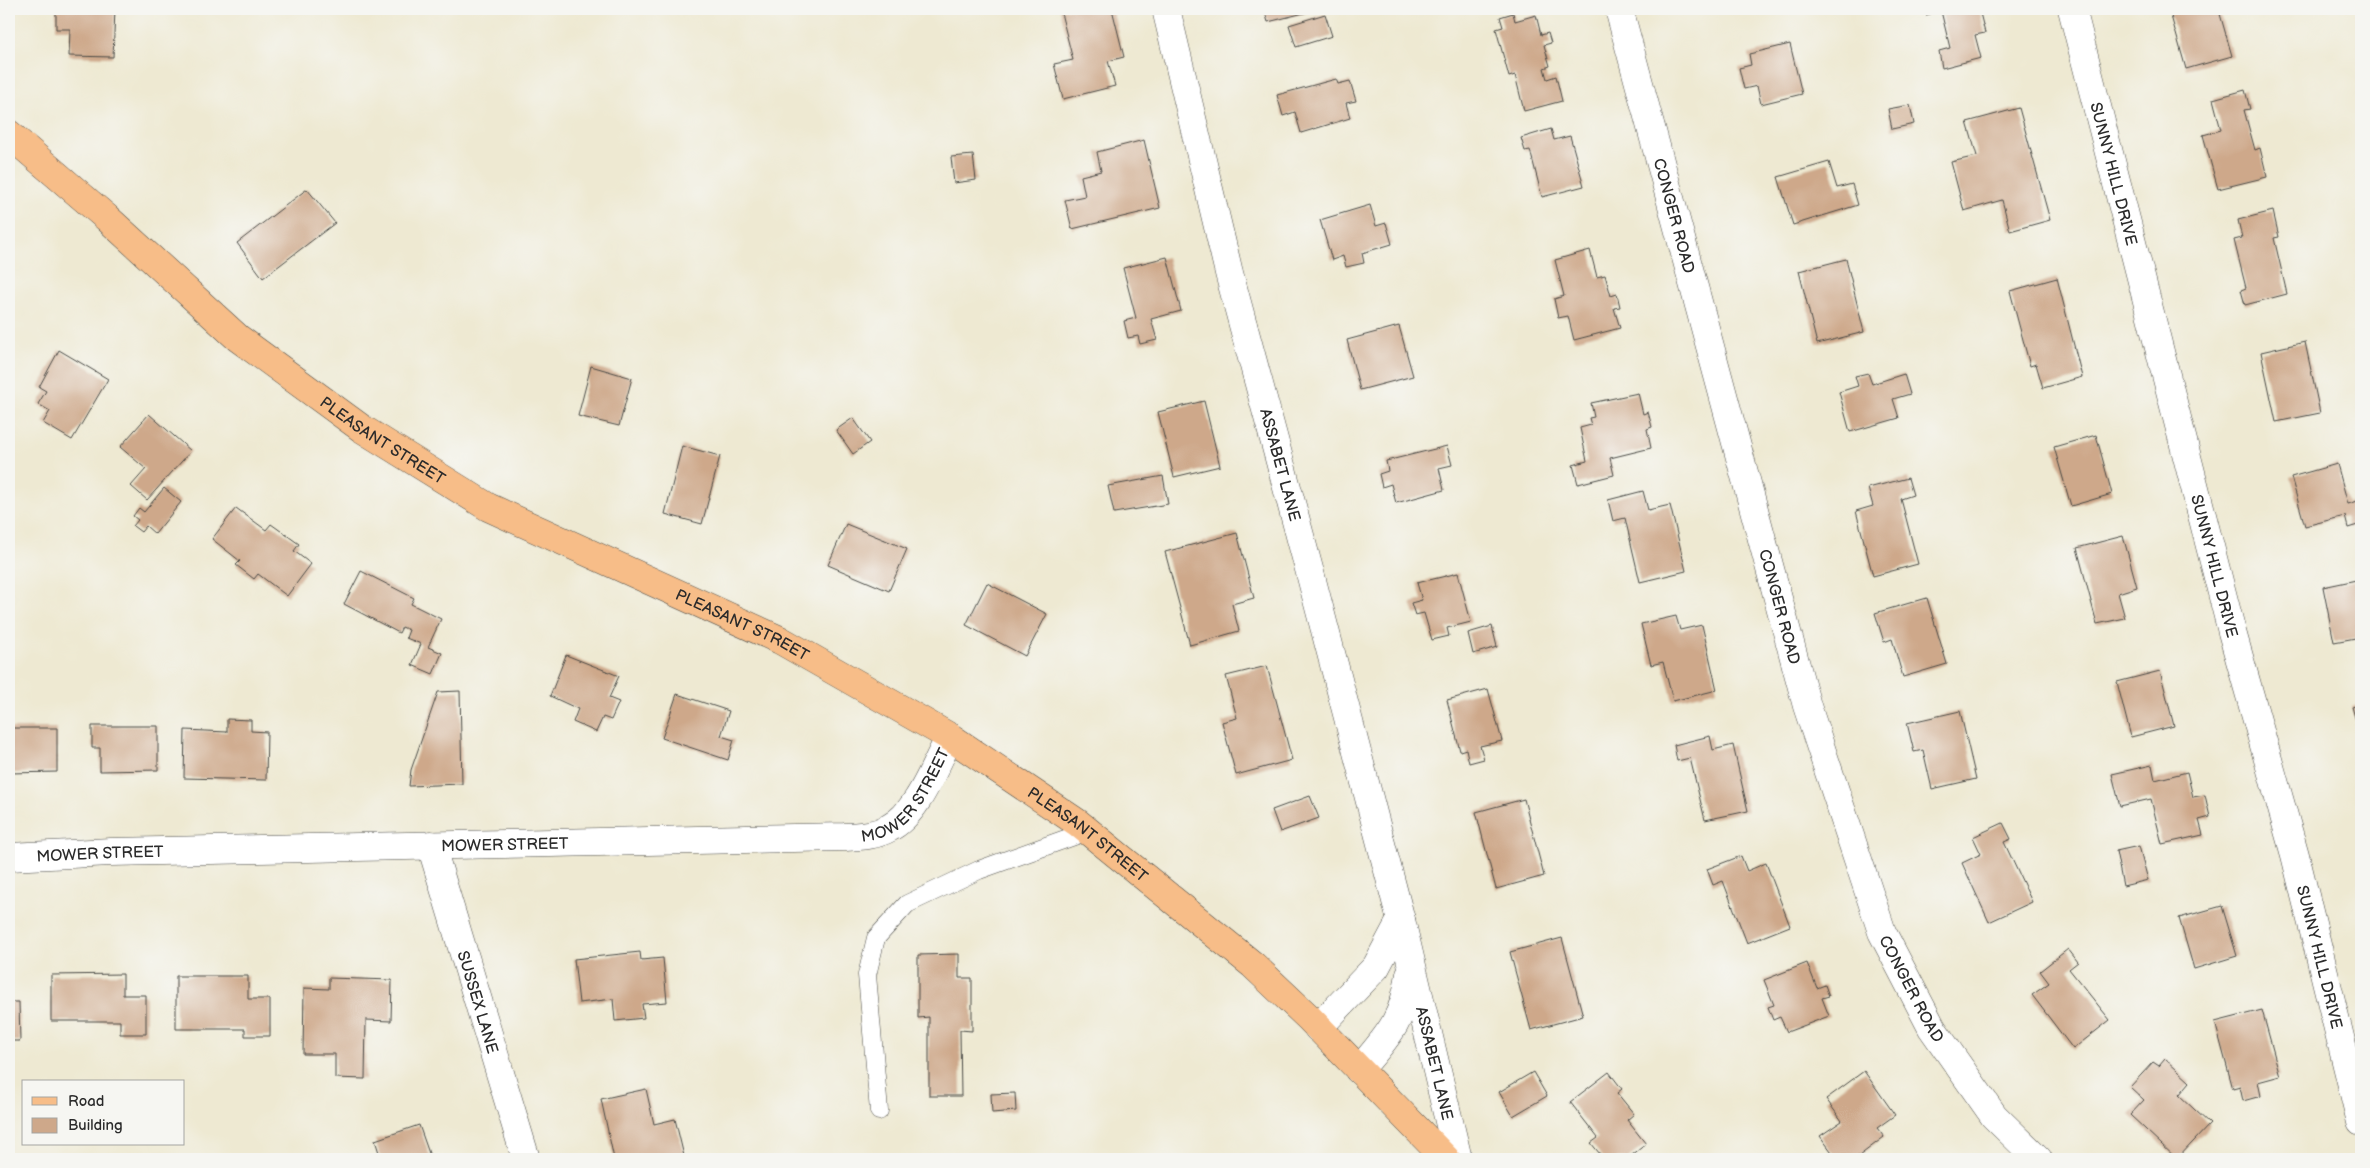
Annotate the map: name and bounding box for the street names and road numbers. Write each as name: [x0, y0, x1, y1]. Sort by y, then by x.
street label: SUNNY HILL DRIVE: [2085, 100, 2140, 248]
street label: CONGER ROAD: [1649, 156, 1698, 276]
street label: PLEASANT STREET: [316, 393, 449, 489]
street label: ASSABET LANE: [1255, 407, 1304, 524]
street label: SUNNY HILL DRIVE: [2186, 493, 2241, 640]
street label: CONGER ROAD: [1754, 547, 1803, 667]
street label: PLEASANT STREET: [672, 586, 812, 666]
street label: MOWER STREET: [860, 745, 954, 847]
street label: PLEASANT STREET: [1023, 784, 1151, 887]
street label: MOWER STREET: [441, 835, 569, 856]
street label: MOWER STREET: [36, 843, 164, 867]
street label: SUNNY HILL DRIVE: [2292, 884, 2346, 1031]
street label: CONGER ROAD: [1874, 932, 1947, 1047]
street label: SUSSEX LANE: [453, 949, 502, 1056]
street label: ASSABET LANE: [1411, 1005, 1456, 1122]

